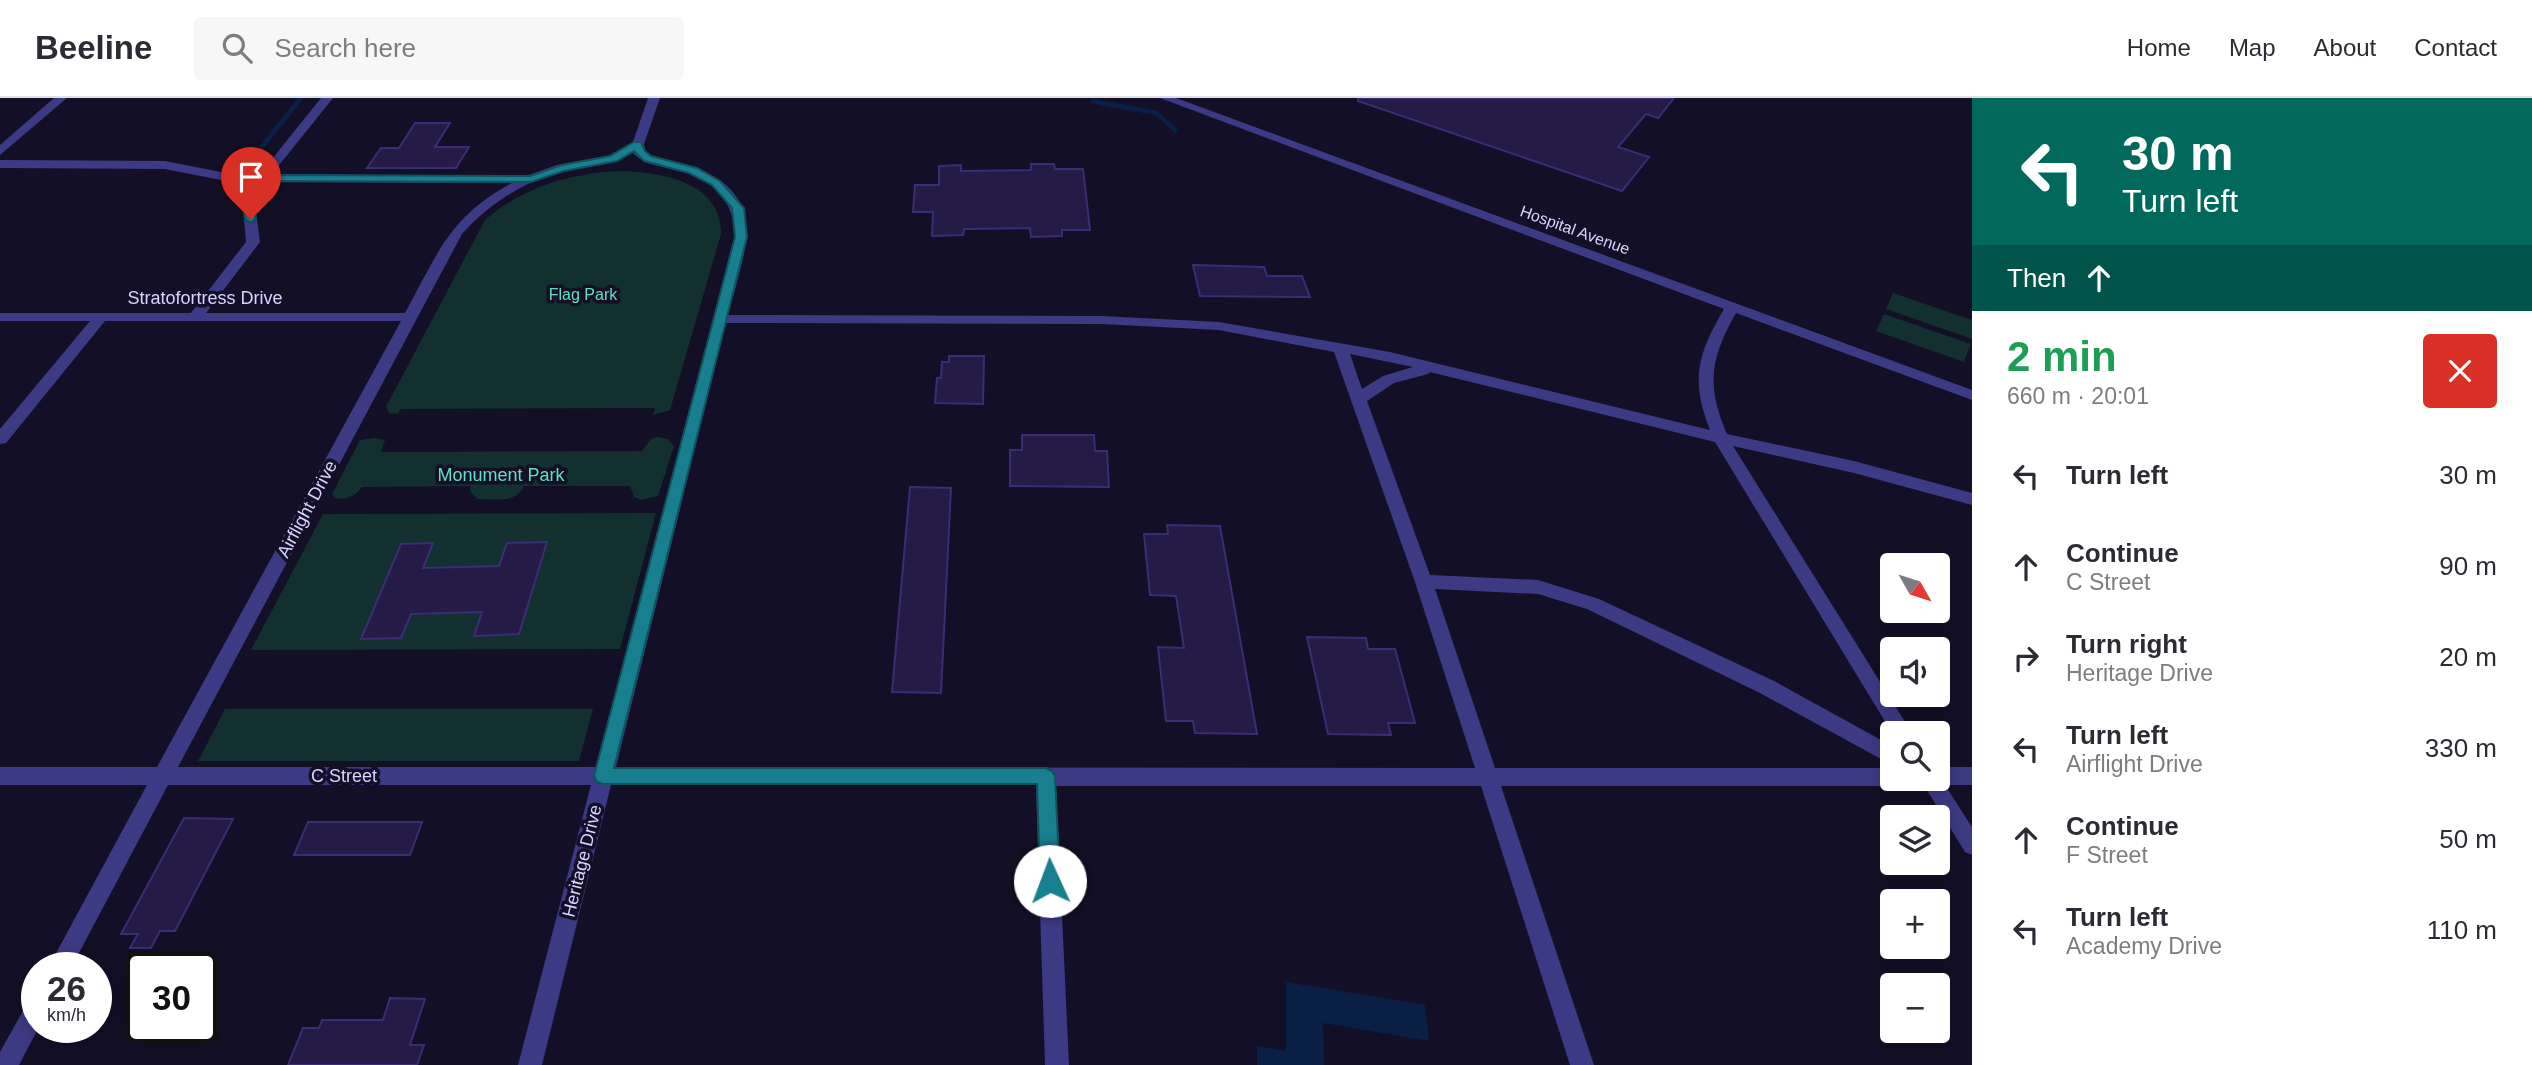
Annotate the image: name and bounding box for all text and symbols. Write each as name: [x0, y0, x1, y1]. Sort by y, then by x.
search box: [194, 17, 684, 80]
text: Beeline: [35, 29, 152, 66]
icon: search: [218, 29, 256, 67]
text: Search here: [274, 33, 416, 63]
text: Home: [2127, 34, 2191, 61]
text: Map: [2229, 34, 2276, 61]
text: About: [2314, 34, 2376, 61]
text: Contact: [2414, 34, 2497, 61]
icon: left: [2007, 126, 2098, 217]
text: 30 m: [2122, 126, 2234, 180]
pin: [221, 147, 281, 219]
icon: arrive: [232, 158, 270, 196]
text: Turn left: [2122, 183, 2238, 219]
street label: Hospital Avenue: [1518, 202, 1632, 258]
icon: ahead: [2080, 259, 2118, 297]
text: Then: [2007, 263, 2066, 293]
park label: Flag Park: [549, 286, 618, 303]
street label: Stratofortress Drive: [127, 288, 283, 308]
text: 2 min: [2007, 333, 2117, 380]
button: close: [2423, 334, 2497, 408]
text: 660 m · 20:01: [2007, 383, 2149, 409]
street label: Airflight Drive: [273, 457, 341, 561]
icon: left: [2007, 457, 2045, 495]
text: Turn left: [2066, 460, 2168, 490]
text: 30 m: [2439, 460, 2497, 490]
park label: Monument Park: [437, 465, 566, 485]
text: Continue: [2066, 538, 2179, 568]
icon: ahead: [2007, 548, 2045, 586]
text: 90 m: [2439, 551, 2497, 581]
north arrow: [1880, 553, 1950, 623]
map controls: [1880, 553, 1950, 1043]
text: C Street: [2066, 569, 2150, 595]
text: Turn right: [2066, 629, 2187, 659]
button: sound: [1880, 637, 1950, 707]
icon: right: [2007, 639, 2045, 677]
text: 20 m: [2439, 642, 2497, 672]
text: Heritage Drive: [2066, 660, 2213, 686]
text: Turn left: [2066, 720, 2168, 750]
button: search: [1880, 721, 1950, 791]
icon: left: [2007, 730, 2045, 768]
text: 330 m: [2425, 733, 2497, 763]
text: Airflight Drive: [2066, 751, 2203, 777]
street label: C Street: [311, 766, 377, 786]
street label: Heritage Drive: [558, 803, 606, 919]
button: layers: [1880, 805, 1950, 875]
text: Continue: [2066, 811, 2179, 841]
icon: ahead: [2007, 821, 2045, 859]
text: 50 m: [2439, 824, 2497, 854]
text: F Street: [2066, 842, 2148, 868]
position arrow: [1013, 844, 1087, 918]
button: +: [1880, 889, 1950, 959]
text: Turn left: [2066, 902, 2168, 932]
icon: left: [2007, 912, 2045, 950]
text: 110 m: [2427, 915, 2497, 945]
text: Academy Drive: [2066, 933, 2222, 959]
speed limit sign: 30: [126, 952, 217, 1043]
text: 26: [47, 969, 86, 1008]
button: −: [1880, 973, 1950, 1043]
text: km/h: [47, 1005, 86, 1025]

